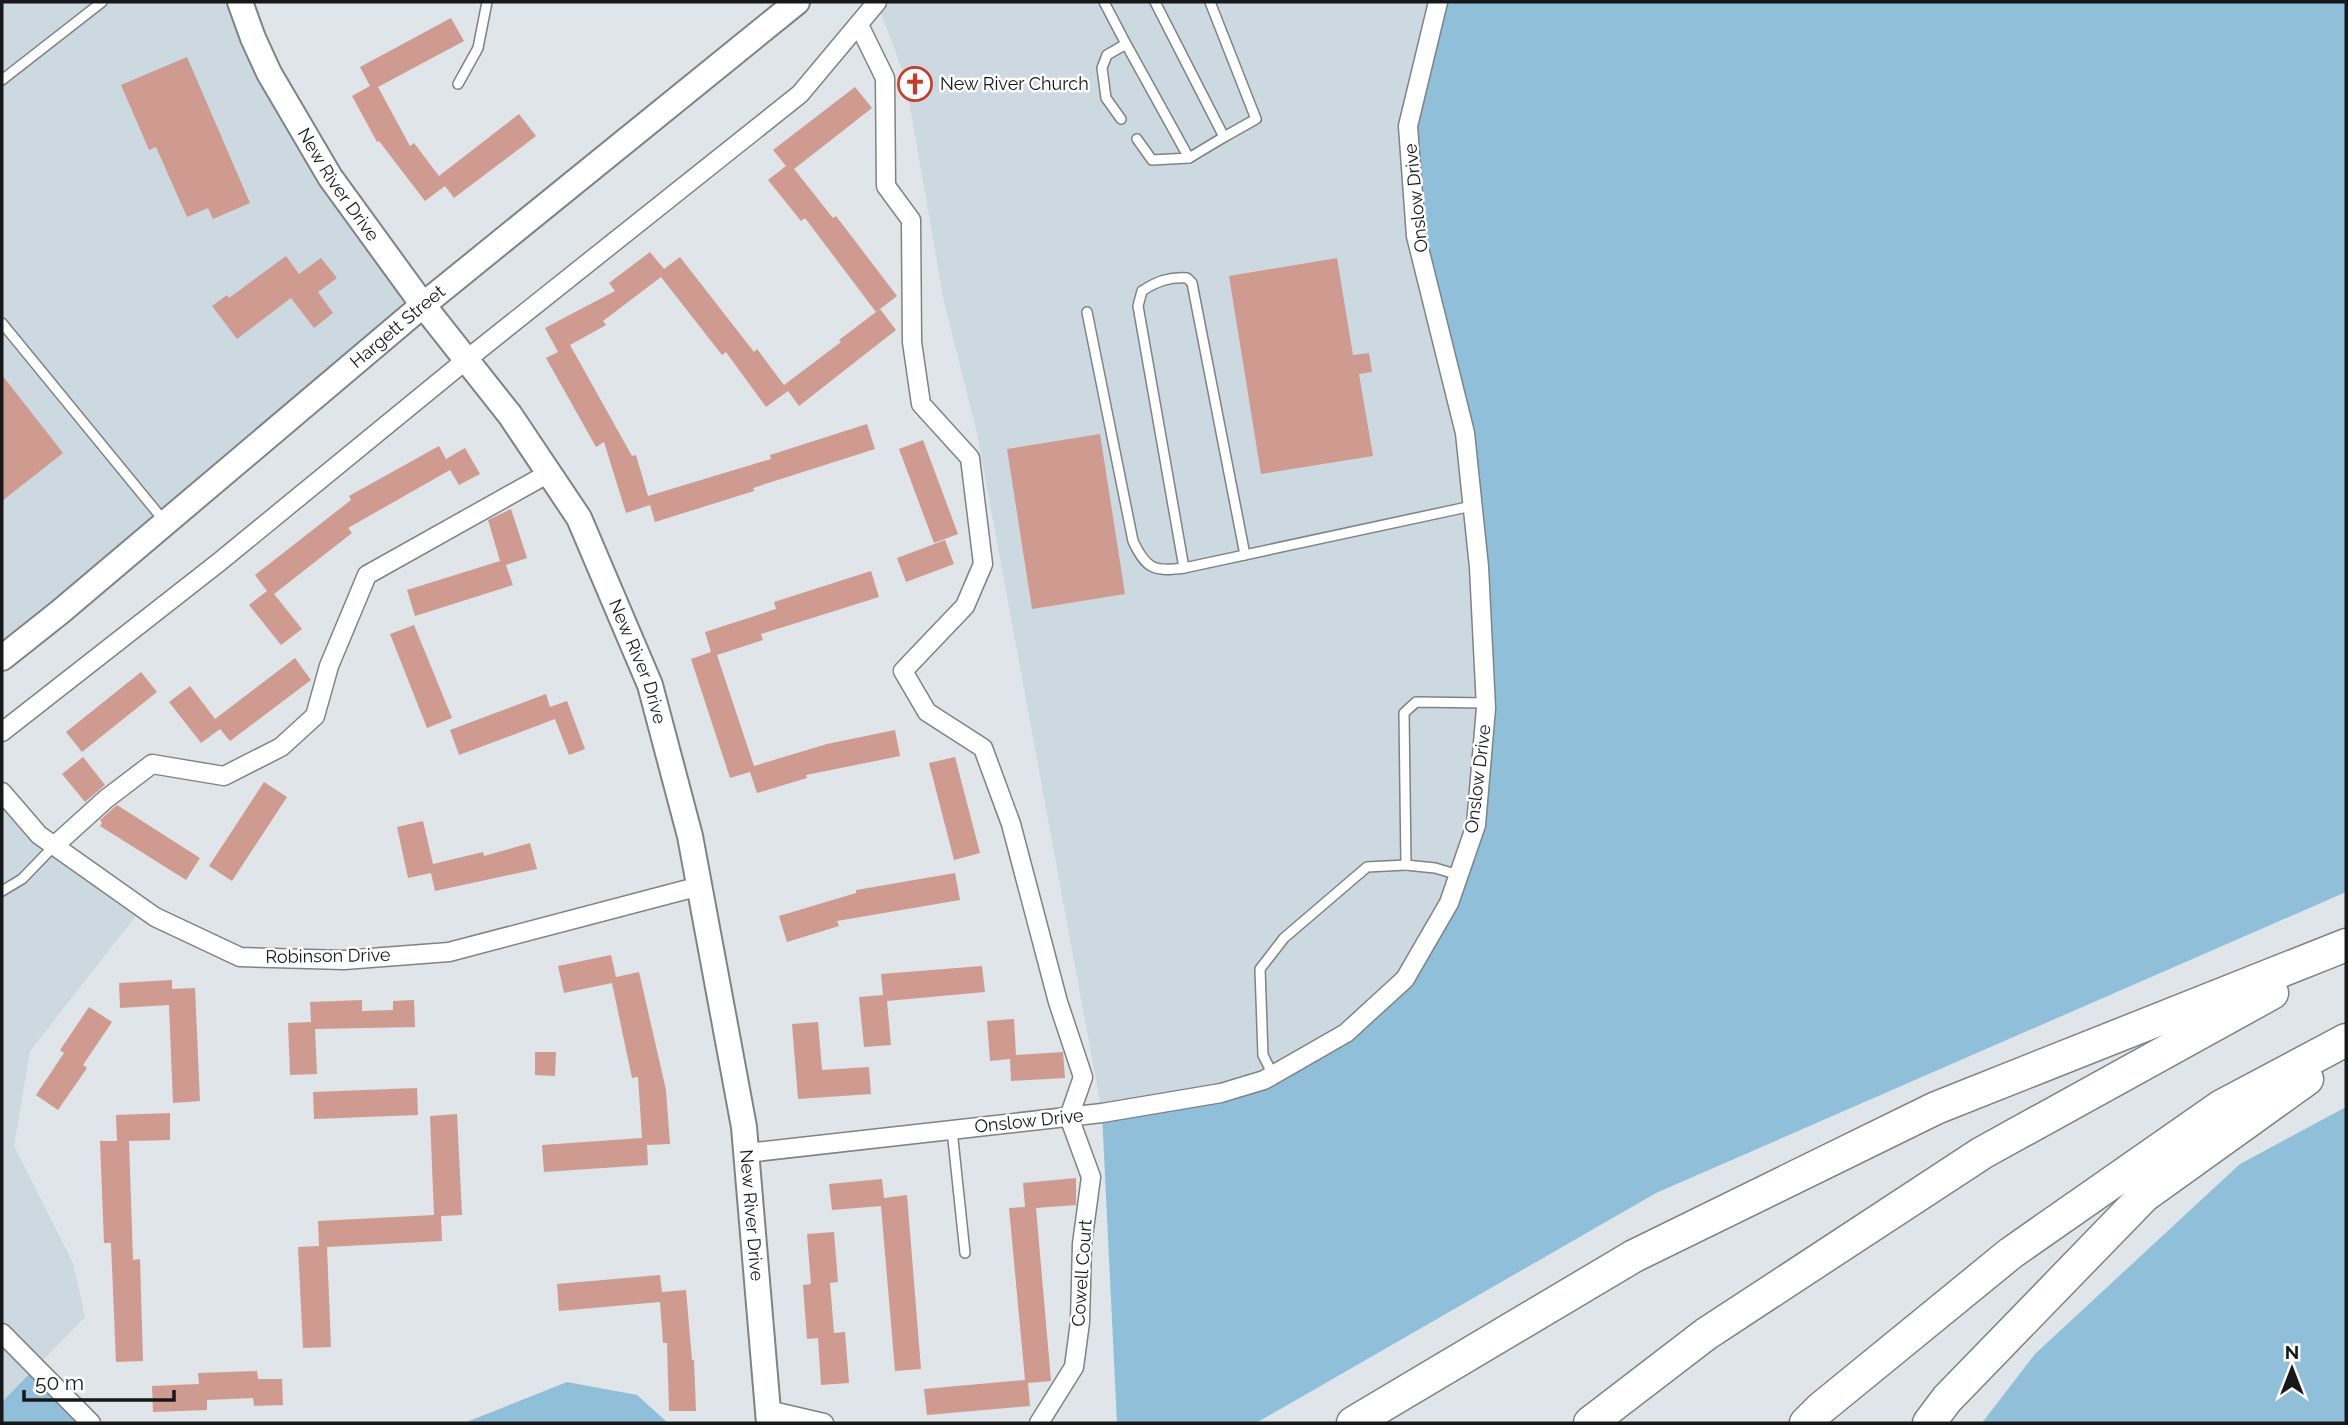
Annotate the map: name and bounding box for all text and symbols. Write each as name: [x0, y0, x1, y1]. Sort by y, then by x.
church icon: New River Church: [896, 65, 934, 103]
place label: New River Church: [940, 73, 1089, 94]
street label: New River Drive: [293, 124, 384, 245]
street label: Onslow Drive: [1399, 142, 1432, 254]
street label: Hargett Street: [346, 281, 449, 372]
street label: New River Drive: [605, 596, 671, 726]
street label: Onslow Drive: [1460, 723, 1495, 835]
street label: Robinson Drive: [265, 944, 391, 967]
street label: Onslow Drive: [973, 1104, 1085, 1137]
street label: New River Drive: [736, 1149, 768, 1282]
street label: Cowell Court: [1067, 1219, 1096, 1327]
north arrow: [2257, 1334, 2327, 1404]
text: N: [2285, 1341, 2299, 1363]
scale bar: [24, 1358, 175, 1402]
text: 50 m: [35, 1370, 84, 1395]

